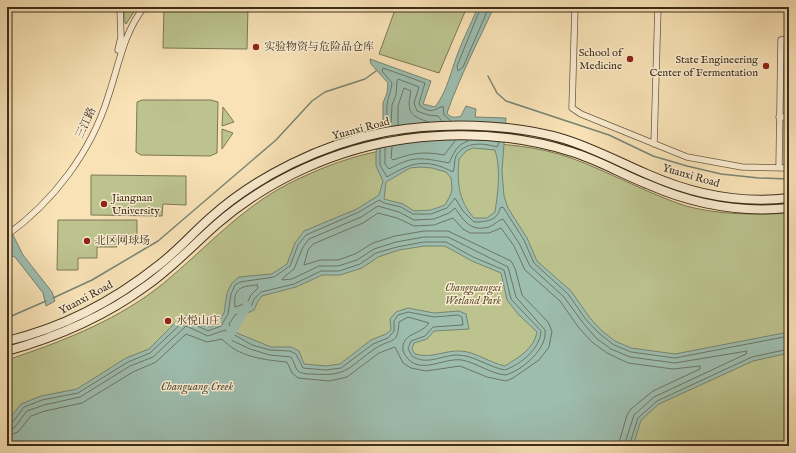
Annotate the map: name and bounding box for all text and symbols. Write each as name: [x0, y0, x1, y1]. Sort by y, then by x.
place label: 实验物资与危险品仓库: [264, 40, 374, 54]
marker: 实验物资与危险品仓库: [251, 42, 261, 52]
place label: School of Medicine: [579, 46, 624, 73]
place label: State Engineering Center of Fermentation: [649, 53, 759, 80]
marker: School of Medicine: [625, 54, 635, 64]
marker: State Engineering Center of Fermentation: [761, 61, 771, 71]
street label: 三江路: [73, 105, 99, 141]
street label: Yuanxi Road: [331, 115, 391, 143]
street label: Yuanxi Road: [661, 161, 721, 191]
place label: Jiangnan University: [110, 191, 160, 218]
marker: Jiangnan University: [99, 199, 109, 209]
place label: 北区网球场: [95, 234, 150, 248]
marker: 北区网球场: [82, 236, 92, 246]
street label: Yuanxi Road: [57, 278, 115, 318]
park label: Changguangxi Wetland Park: [445, 281, 502, 308]
place label: 水悦山庄: [176, 314, 220, 328]
marker: 水悦山庄: [163, 316, 173, 326]
water label: Changuang Creek: [161, 379, 233, 395]

